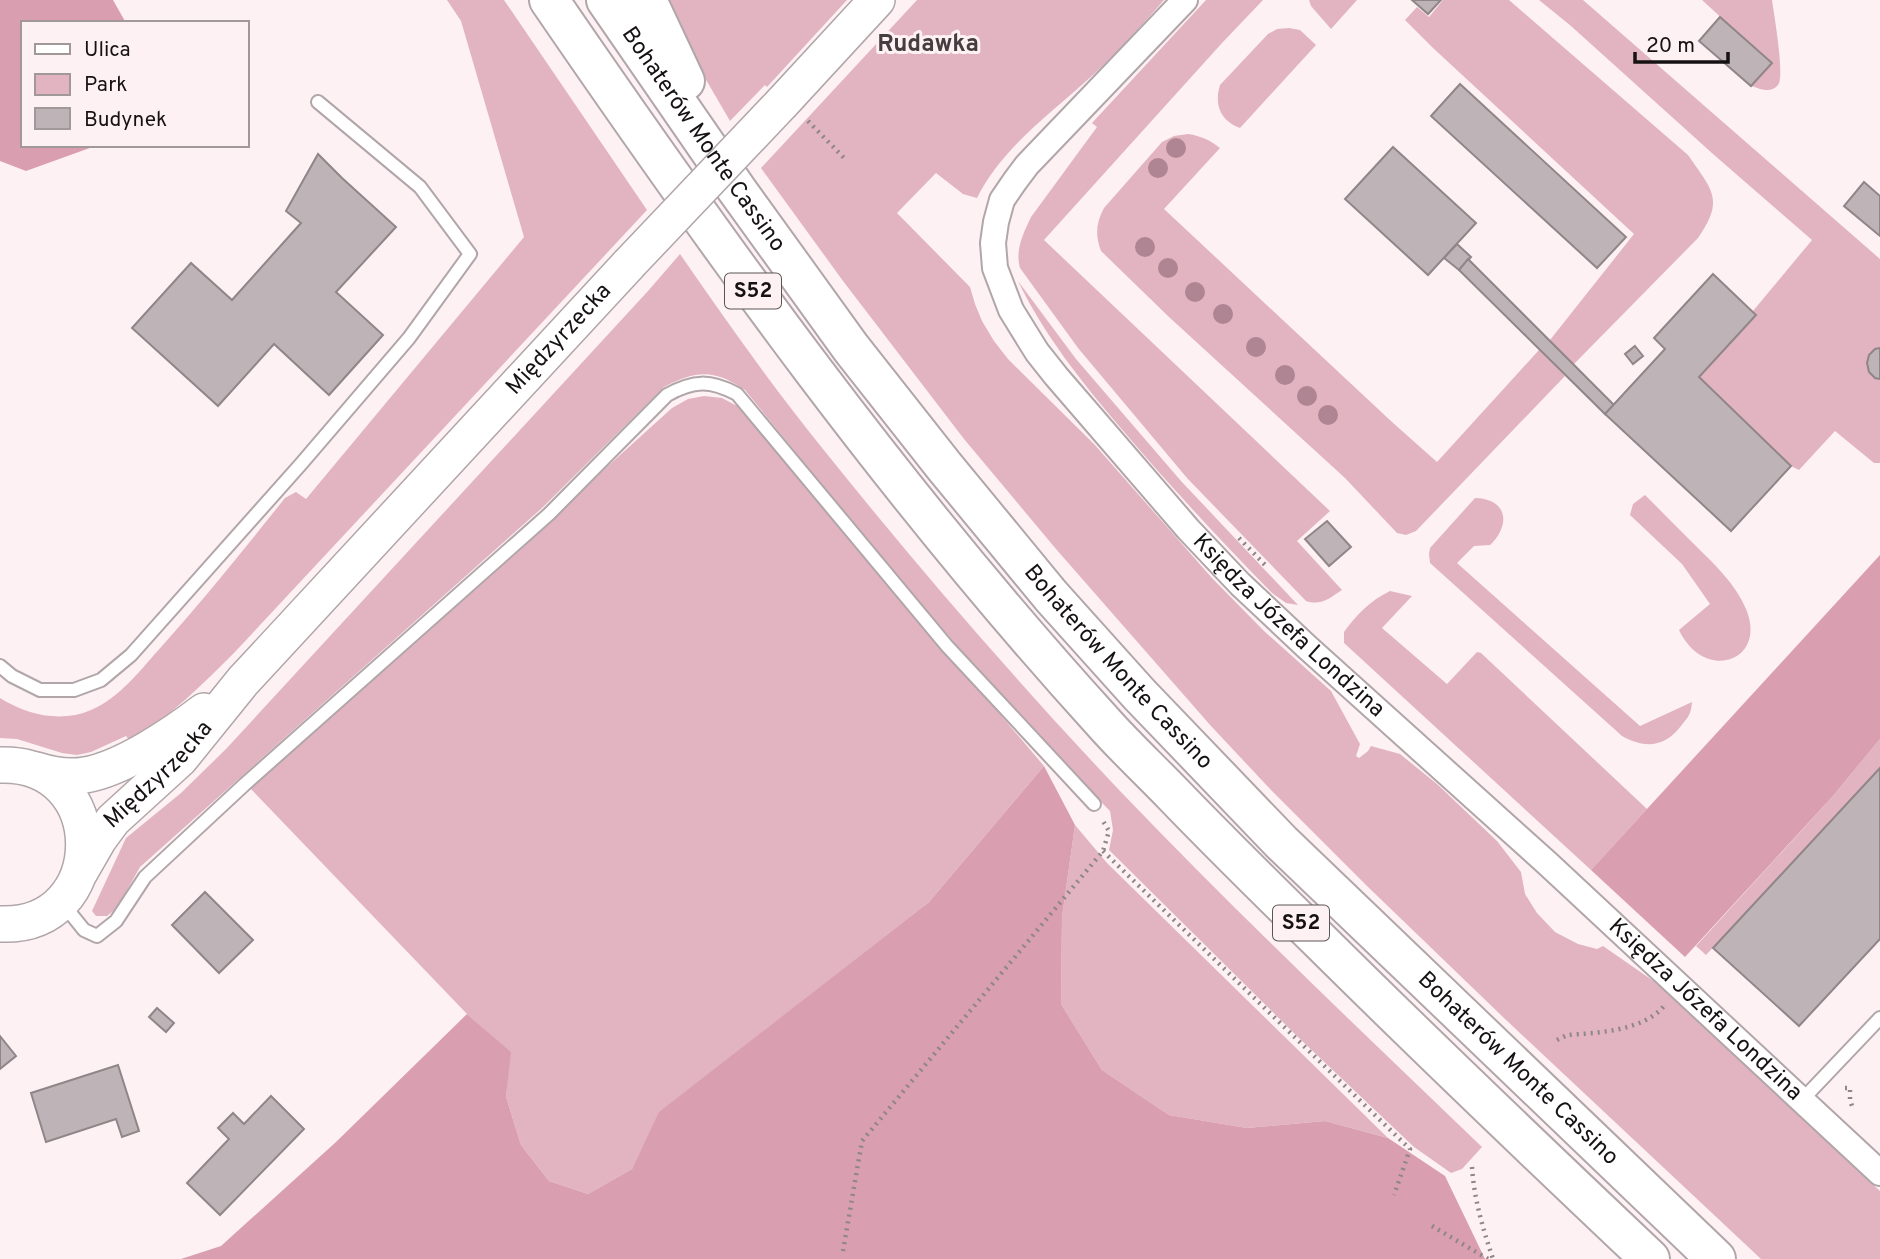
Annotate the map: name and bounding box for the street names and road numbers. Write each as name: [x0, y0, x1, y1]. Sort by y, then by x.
street label: Bohaterów Monte Cassino: [615, 21, 792, 258]
road number: S52: [725, 274, 781, 308]
street label: Międzyrzecka: [500, 277, 618, 401]
street label: Księdza Józefa Londzina: [1186, 528, 1390, 724]
street label: Bohaterów Monte Cassino: [1017, 559, 1219, 776]
street label: Międzyrzecka: [98, 715, 219, 835]
road number: S52: [1273, 906, 1329, 940]
street label: Księdza Józefa Londzina: [1602, 913, 1808, 1107]
street label: Bohaterów Monte Cassino: [1411, 966, 1624, 1172]

